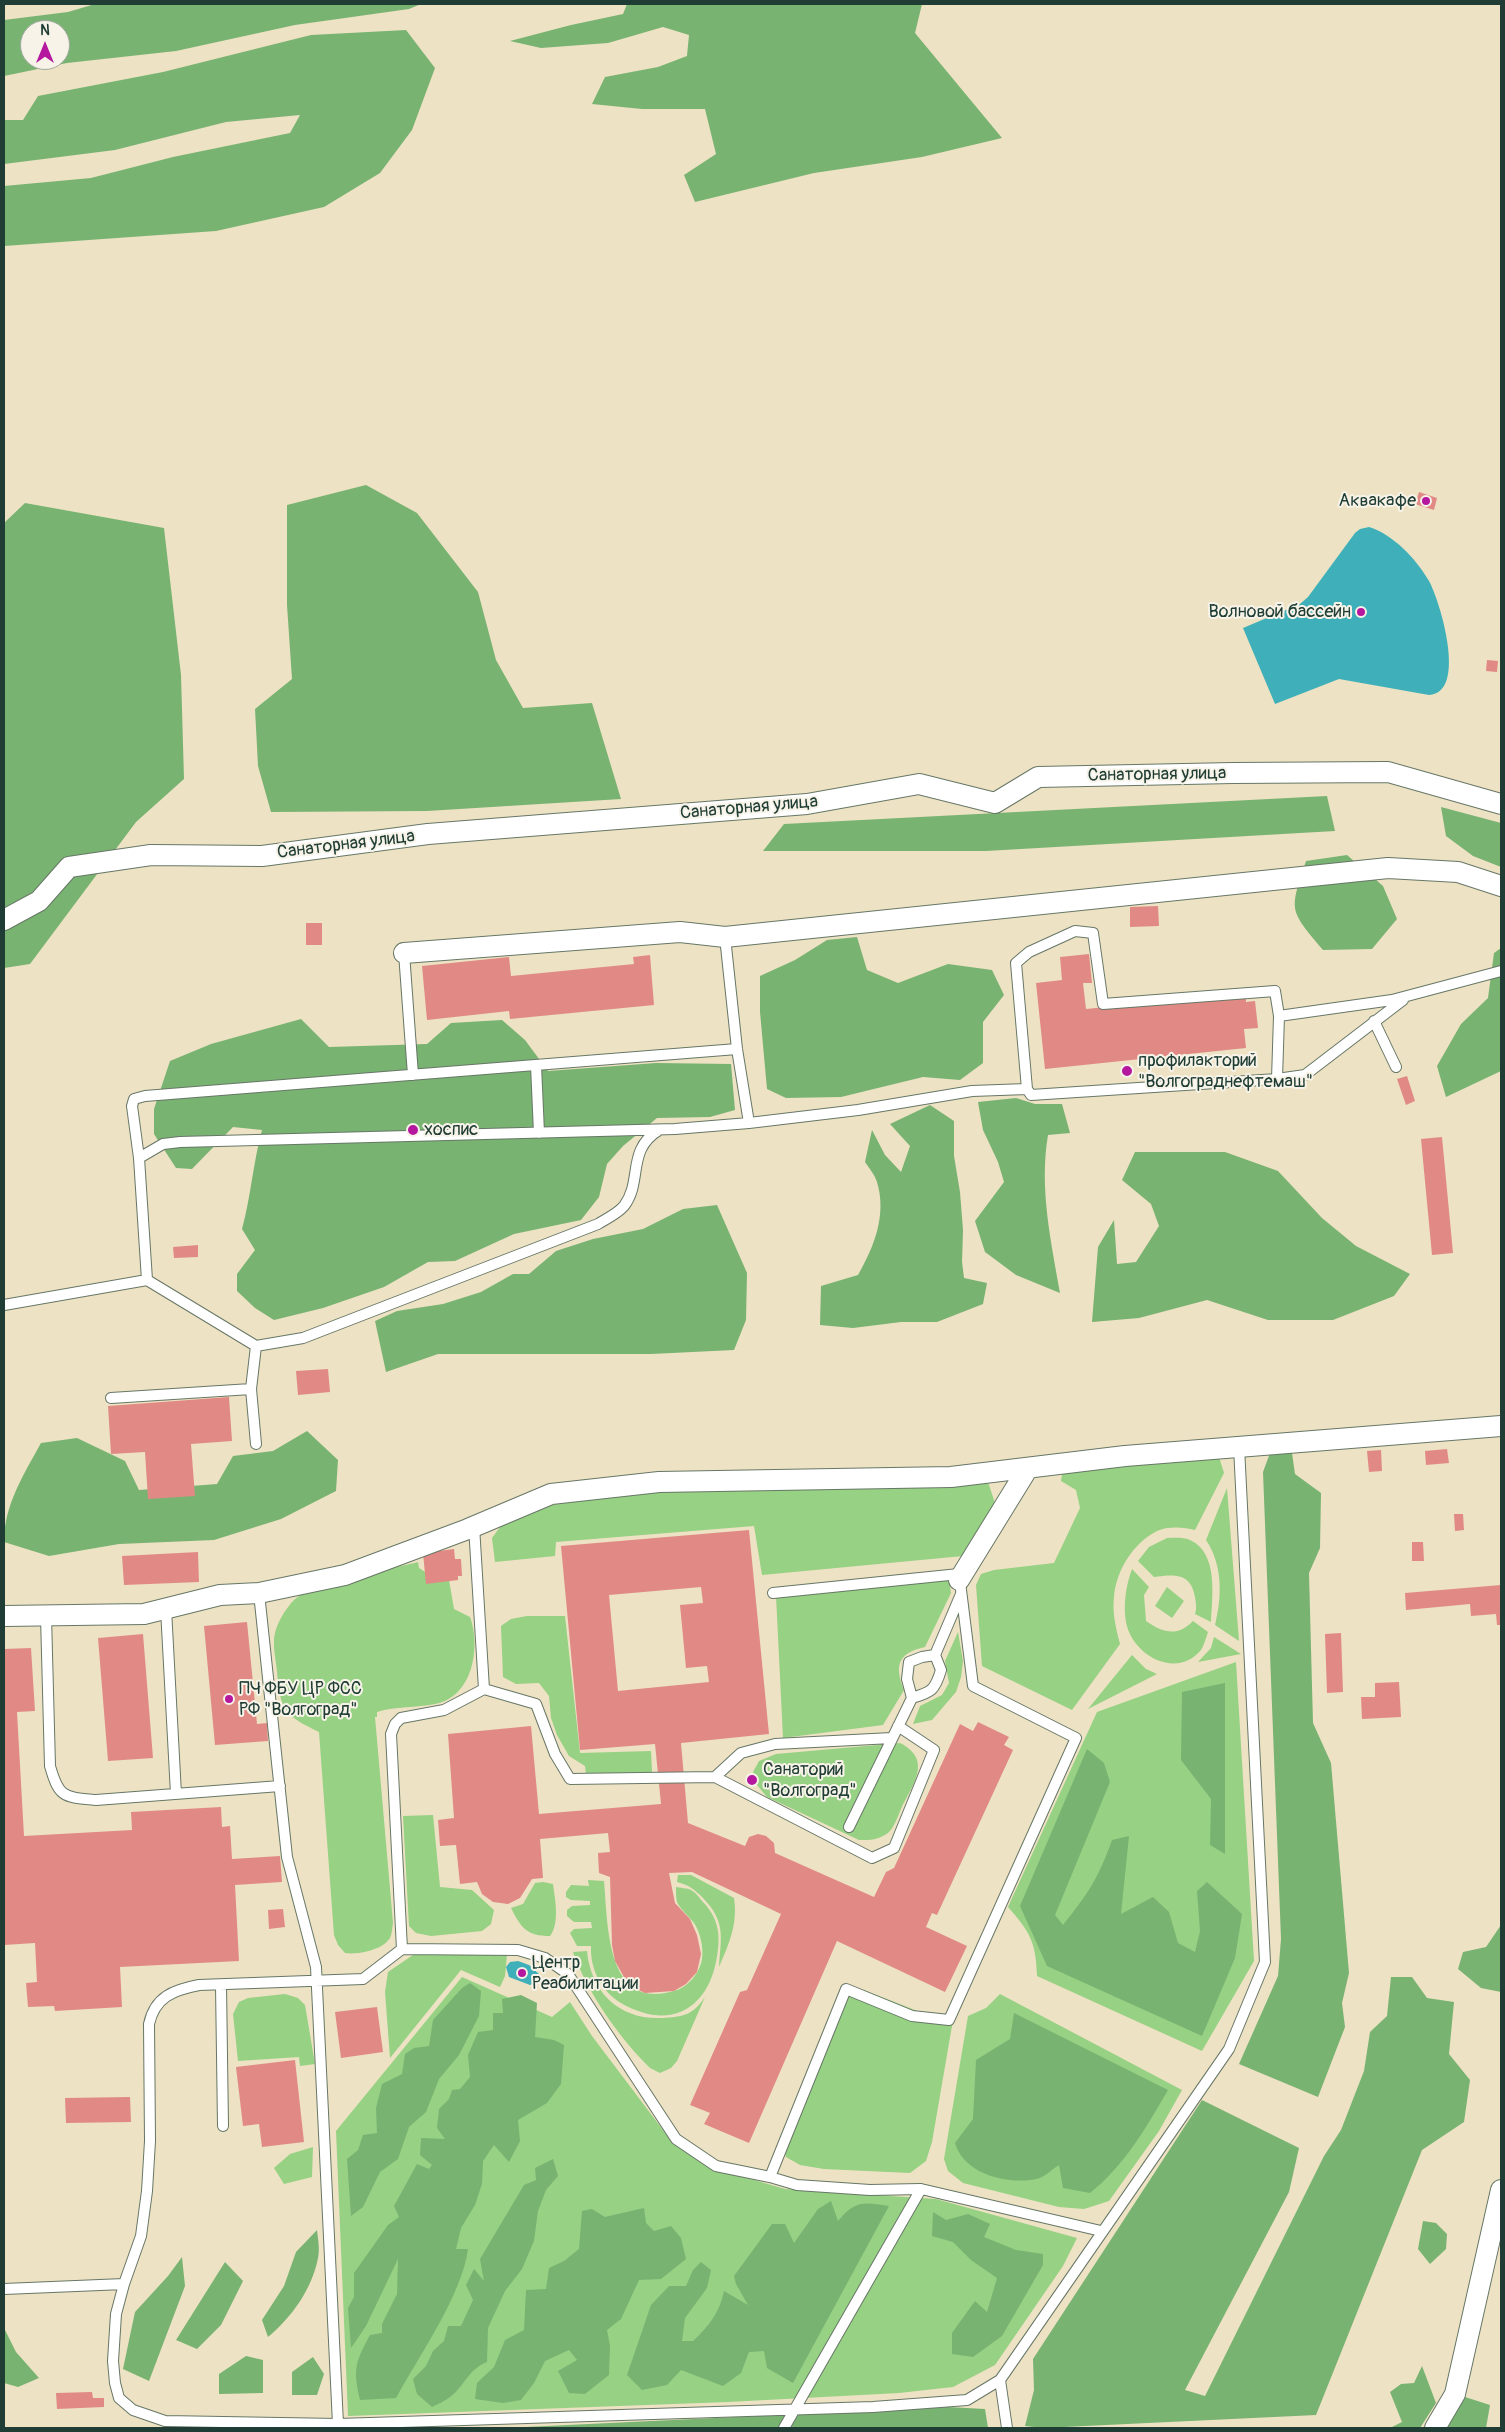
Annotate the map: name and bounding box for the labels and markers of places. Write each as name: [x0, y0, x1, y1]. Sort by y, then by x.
place label: Аквакафе: [1339, 490, 1416, 512]
marker: Аквакафе: [1420, 495, 1432, 507]
place label: Волновой бассейн: [1208, 601, 1351, 623]
marker: Волновой бассейн: [1355, 606, 1367, 618]
place label: профилакторий "Волгограднефтемаш": [1138, 1050, 1313, 1092]
marker: профилакторий "Волгограднефтемаш": [1120, 1064, 1134, 1078]
place label: хоспис: [424, 1119, 478, 1141]
marker: хоспис: [406, 1123, 420, 1137]
place label: ПЧ ФБУ ЦР ФСС РФ "Волгоград": [239, 1678, 362, 1720]
marker: ПЧ ФБУ ЦР ФСС РФ "Волгоград": [223, 1693, 235, 1705]
place label: Санаторий "Волгоград": [763, 1759, 857, 1802]
marker: Санаторий "Волгоград": [745, 1773, 759, 1787]
place label: Центр Реабилитации: [532, 1952, 638, 1995]
marker: Центр Реабилитации: [516, 1967, 528, 1979]

